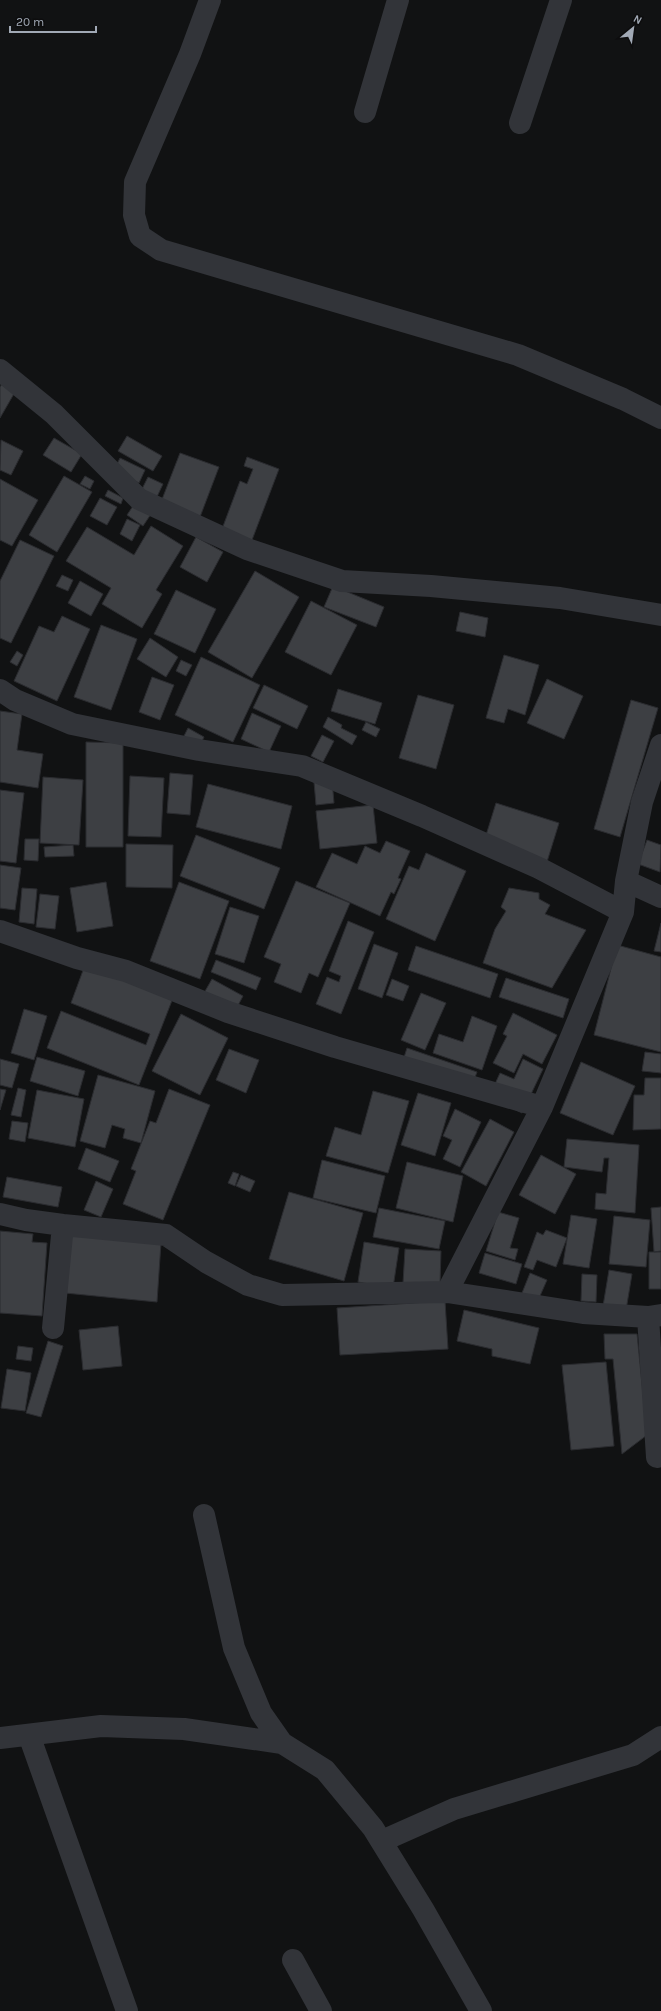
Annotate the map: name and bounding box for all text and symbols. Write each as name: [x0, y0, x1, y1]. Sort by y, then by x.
scale bar: [10, 8, 96, 34]
north arrow: [613, 8, 653, 48]
text: N: [631, 12, 644, 27]
text: 20 m: [16, 15, 44, 29]

